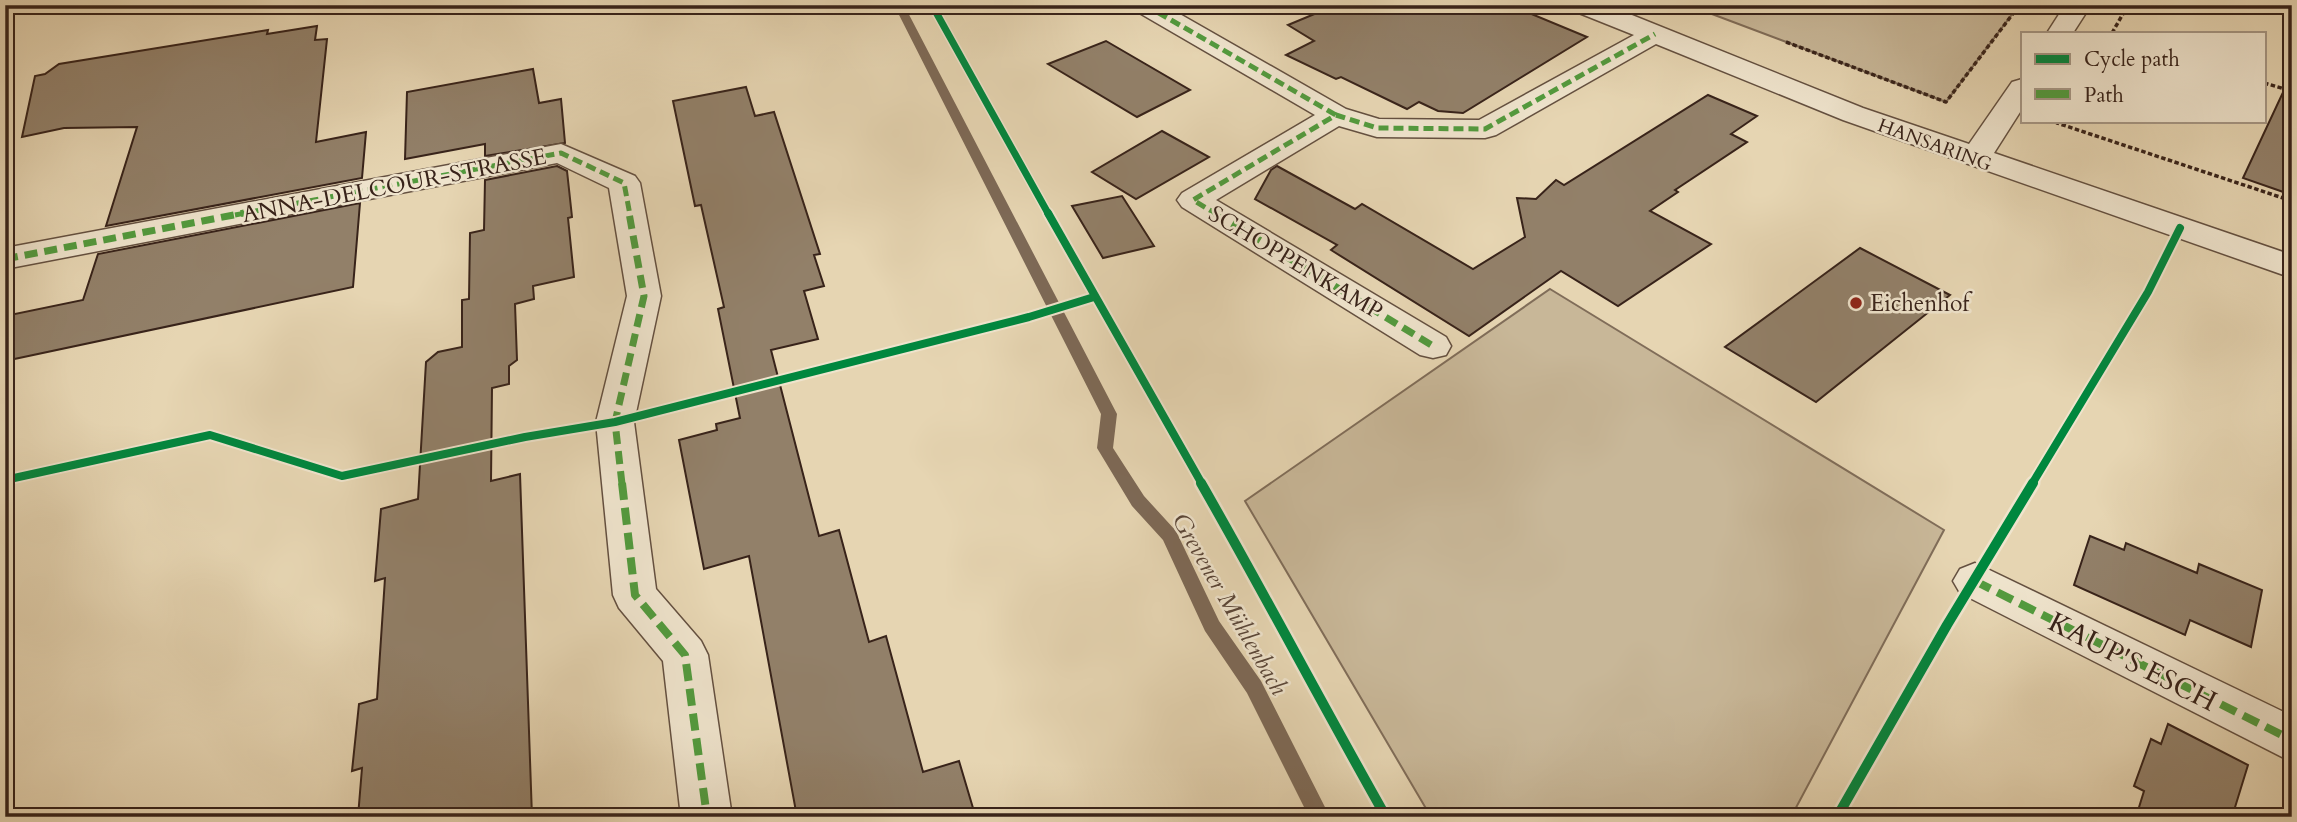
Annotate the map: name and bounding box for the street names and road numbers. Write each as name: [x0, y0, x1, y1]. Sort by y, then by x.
street label: HANSARING: [1874, 112, 1995, 178]
street label: ANNA-DELCOUR-STRASSE: [239, 141, 549, 230]
street label: SCHOPPENKAMP: [1203, 198, 1389, 327]
street label: KAUP'S ESCH: [2042, 603, 2223, 721]

